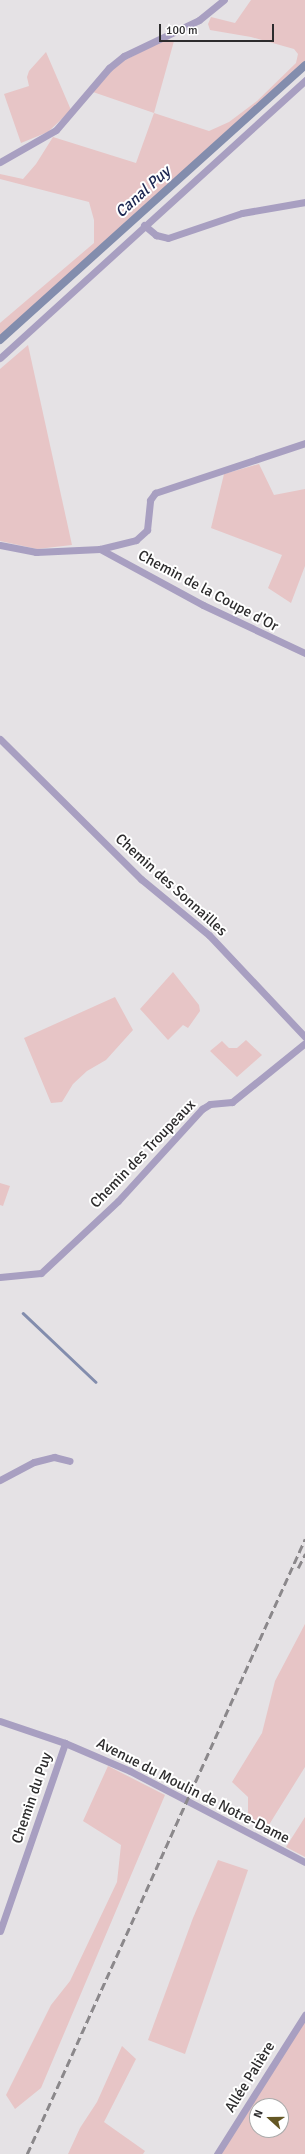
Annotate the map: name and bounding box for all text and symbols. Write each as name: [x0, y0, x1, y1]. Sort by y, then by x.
scale bar: [161, 16, 276, 42]
text: 100 m: [166, 23, 198, 38]
water label: Canal Puy: [111, 162, 175, 222]
street label: Chemin de la Coupe d'Or: [135, 546, 281, 636]
street label: Chemin des Sonnailles: [111, 830, 231, 940]
street label: Chemin des Troupeaux: [87, 1096, 199, 1212]
street label: Avenue du Moulin de Notre-Dame: [93, 1734, 293, 1848]
street label: Chemin du Puy: [8, 1750, 56, 1846]
street label: Allée Palière: [221, 2038, 279, 2116]
north arrow: [249, 2098, 289, 2138]
text: N: [251, 2108, 266, 2120]

